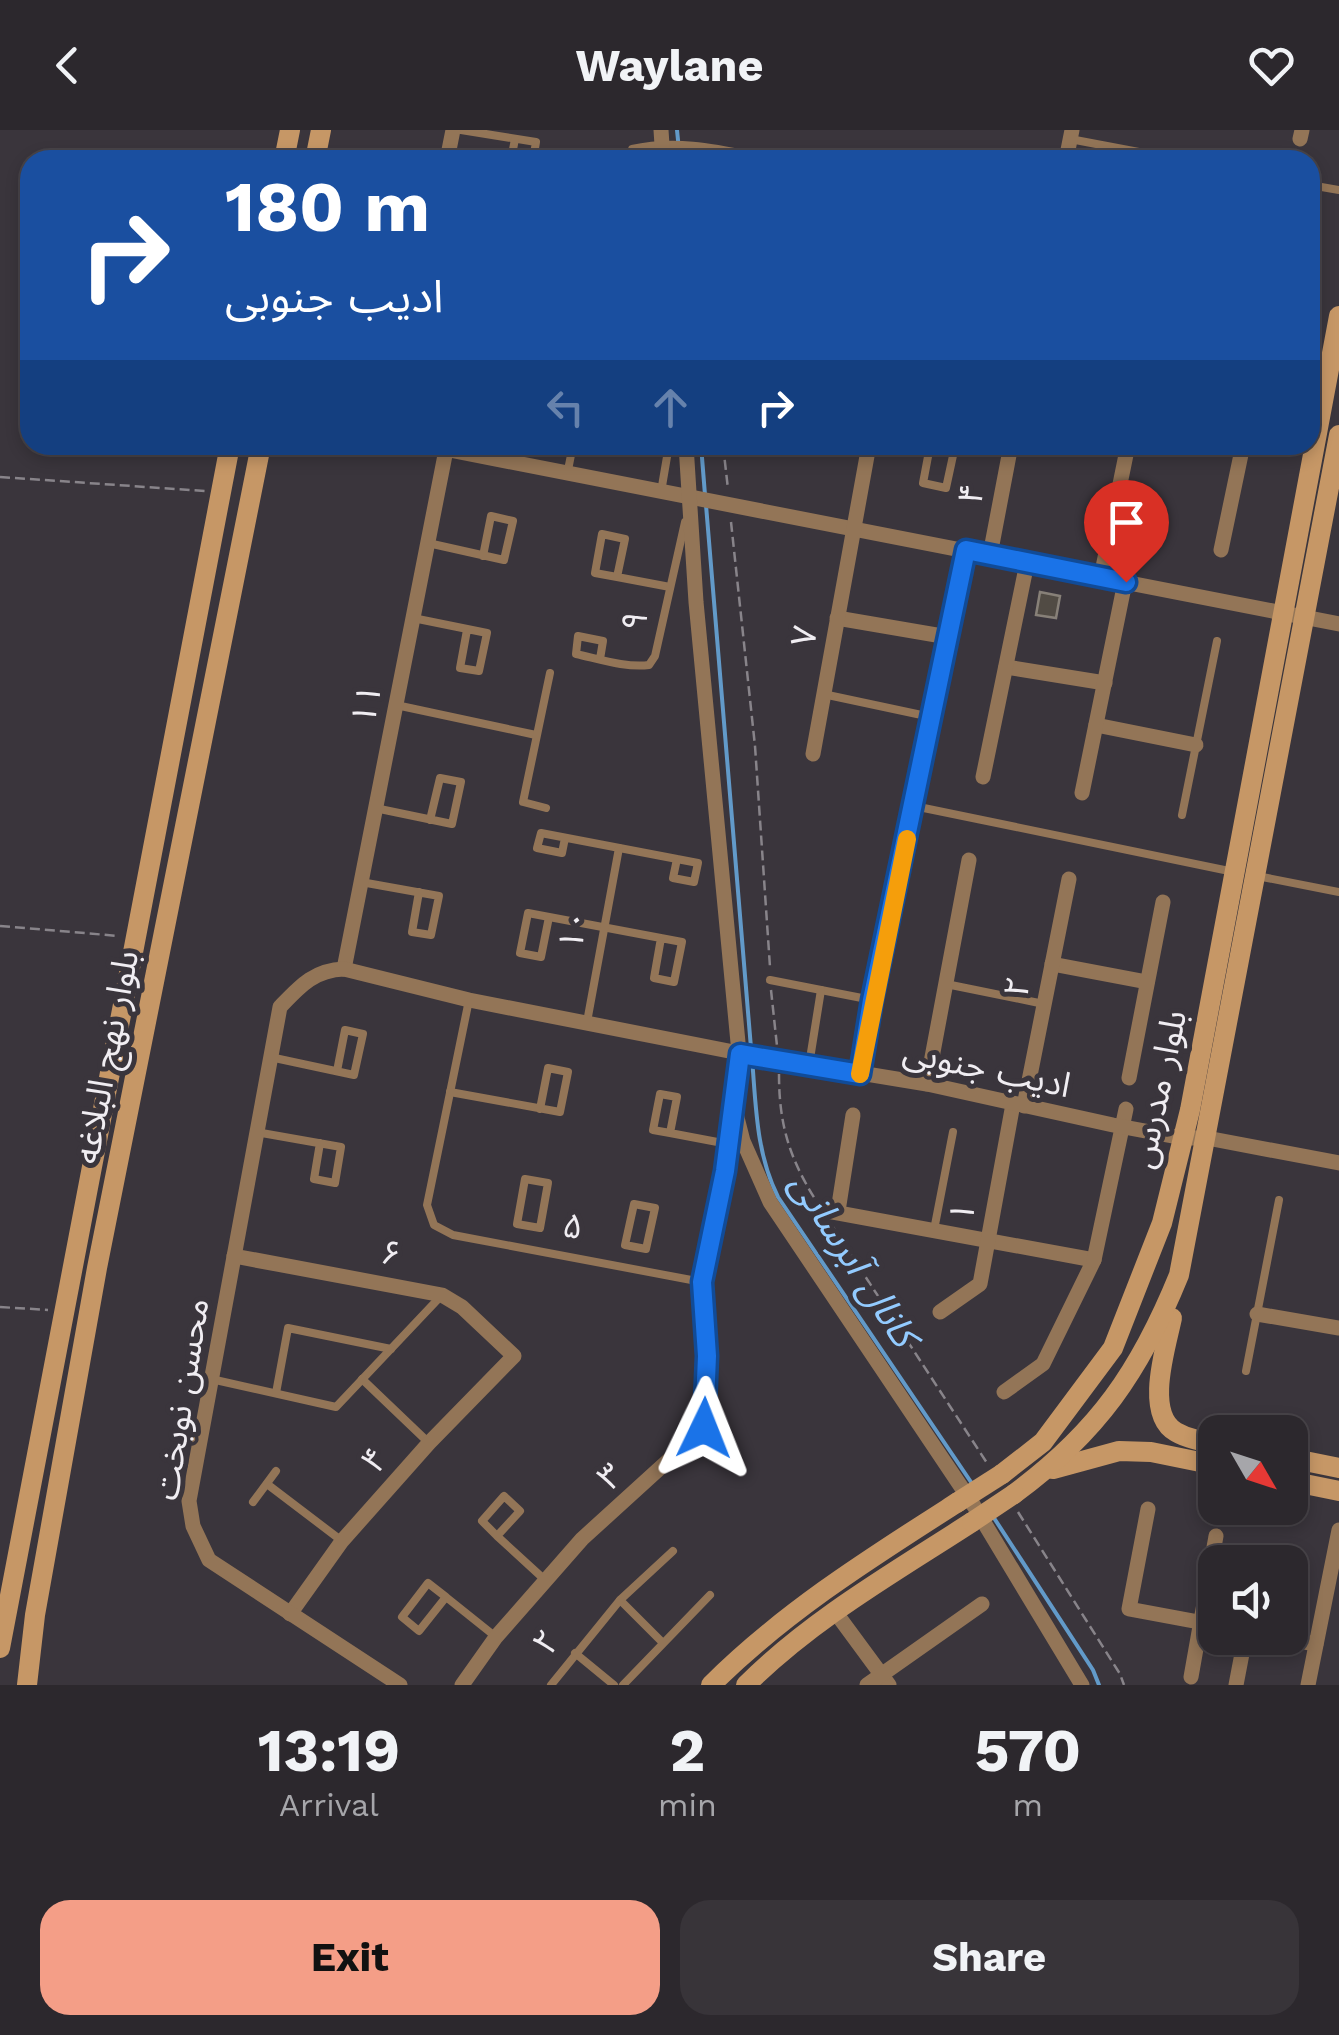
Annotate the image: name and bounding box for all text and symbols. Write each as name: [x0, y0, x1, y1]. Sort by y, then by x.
icon: back: [40, 38, 95, 93]
icon: heart: [1244, 38, 1299, 93]
text: Waylane: [575, 39, 764, 92]
text: 180 m: [225, 166, 430, 248]
icon: right: [60, 190, 190, 320]
text: ادیب جنوبی: [225, 270, 444, 323]
icon: left: [538, 380, 593, 435]
icon: ahead: [643, 380, 698, 435]
icon: right: [748, 380, 803, 435]
street label: ۴: [948, 480, 994, 508]
pin: [1084, 480, 1169, 583]
icon: arrive: [1099, 495, 1154, 550]
street label: ۹: [611, 607, 657, 635]
street label: ۷: [782, 622, 826, 650]
street label: ۱۱: [342, 680, 390, 728]
street label: ۱۰: [549, 907, 597, 953]
street label: بلوار نهج البلاغه: [65, 947, 152, 1168]
street label: ۲: [994, 973, 1040, 1001]
street label: بلوار مدرس: [1121, 1006, 1195, 1172]
street label: ادیب جنوبی: [899, 1030, 1075, 1106]
water label: کانال آبرسانی: [781, 1163, 931, 1361]
street label: ۱: [939, 1198, 985, 1226]
street label: ۵: [559, 1204, 587, 1248]
street label: ۶: [377, 1230, 405, 1276]
street label: محسن نوبخت: [144, 1295, 218, 1503]
position arrow: [652, 1376, 756, 1480]
north arrow: [1198, 1415, 1308, 1525]
map controls: [1198, 1415, 1308, 1655]
street label: ۴: [352, 1439, 396, 1481]
street label: ۳: [589, 1454, 631, 1498]
button: sound: [1198, 1545, 1308, 1655]
street label: ۲: [523, 1621, 569, 1663]
text: 13:19: [258, 1715, 400, 1786]
text: 2: [669, 1715, 705, 1786]
text: 570: [974, 1715, 1081, 1786]
text: Arrival: [279, 1786, 379, 1824]
text: min: [658, 1786, 717, 1824]
text: m: [1013, 1786, 1043, 1824]
button: Exit: [40, 1900, 660, 2015]
button: Share: [680, 1900, 1299, 2015]

